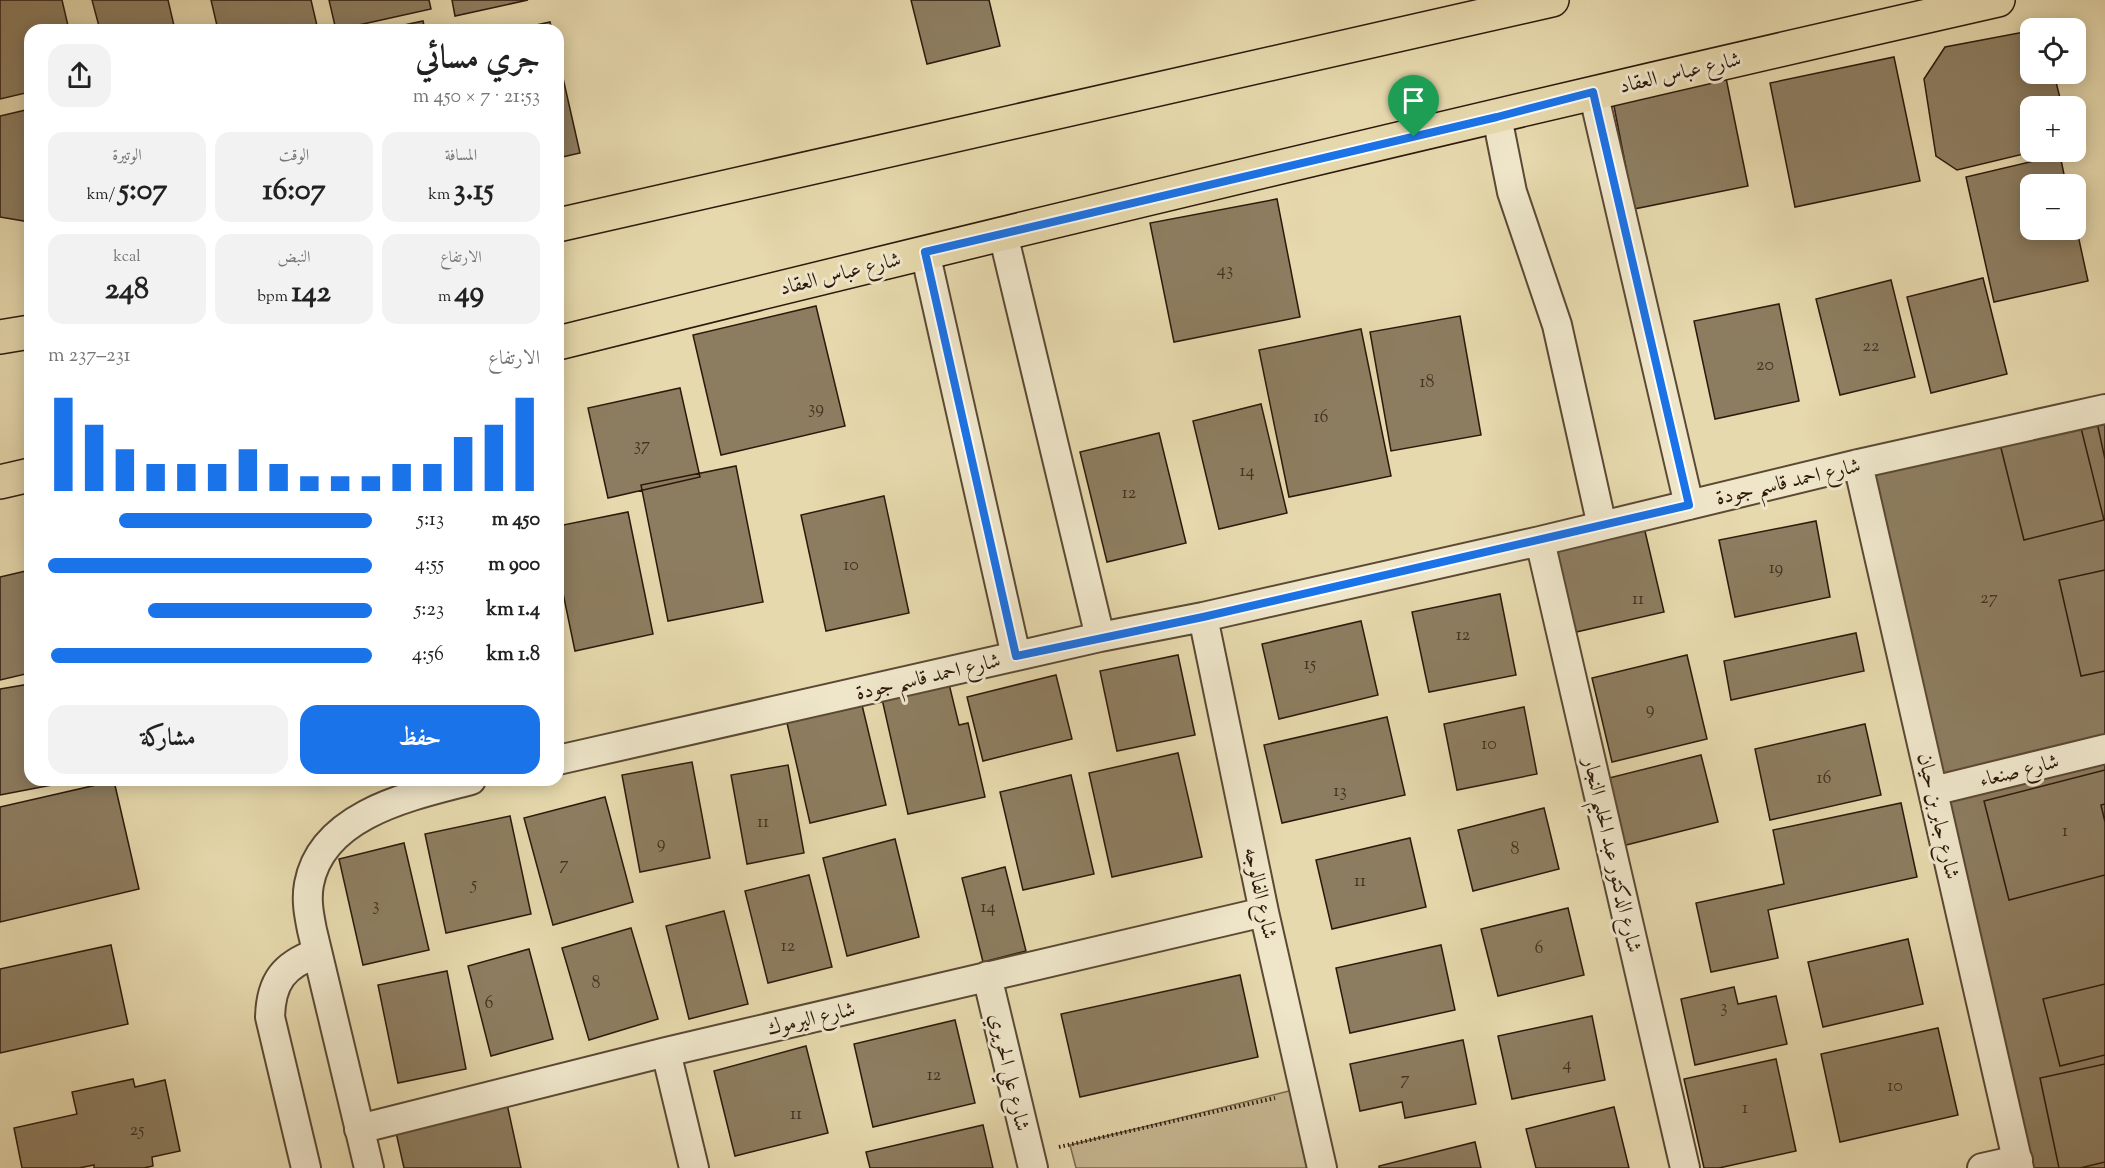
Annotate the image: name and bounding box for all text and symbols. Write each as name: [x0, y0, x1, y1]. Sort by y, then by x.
map controls: [2020, 18, 2086, 240]
button: locate: [2020, 18, 2086, 84]
text: جري مسائي: [415, 36, 540, 84]
button: share: [48, 44, 111, 107]
street label: شارع عباس العقاد: [1617, 45, 1745, 104]
pin: [1388, 75, 1439, 137]
text: 21:53 · 7 × 450 m: [413, 83, 540, 112]
icon: arrive: [1397, 84, 1430, 117]
button: +: [2020, 96, 2086, 162]
text: الوتيرة: [112, 145, 142, 168]
text: الوقت: [279, 145, 309, 168]
text: المسافة: [445, 145, 477, 168]
text: 5:07: [119, 170, 167, 213]
text: 16:07: [262, 170, 326, 213]
text: 3.15: [454, 170, 494, 213]
button: −: [2020, 174, 2086, 240]
text: /km: [87, 184, 119, 207]
text: km: [428, 184, 454, 207]
street label: شارع عباس العقاد: [777, 245, 905, 306]
text: kcal: [113, 246, 141, 269]
text: النبض: [278, 247, 310, 270]
text: الارتفاع: [440, 247, 482, 270]
house number: 43: [1217, 258, 1233, 284]
text: 248: [105, 269, 149, 312]
text: 142: [291, 272, 331, 315]
text: 49: [455, 272, 484, 315]
text: bpm: [257, 286, 291, 309]
text: m: [438, 286, 455, 309]
house number: 22: [1863, 334, 1880, 360]
text: 231–237 m: [48, 342, 131, 371]
text: الارتفاع: [488, 345, 540, 374]
house number: 20: [1756, 353, 1774, 379]
house number: 18: [1419, 370, 1435, 396]
house number: 39: [808, 396, 824, 422]
house number: 16: [1313, 405, 1329, 431]
house number: 37: [634, 433, 650, 459]
street label: شارع احمد قاسم جودة: [1713, 452, 1865, 518]
house number: 14: [1239, 459, 1255, 485]
house number: 12: [1122, 481, 1137, 507]
text: 5:13: [417, 506, 444, 535]
text: 450 m: [492, 506, 540, 535]
text: 4:55: [415, 551, 444, 580]
text: 900 m: [488, 551, 540, 580]
house number: 10: [843, 553, 859, 579]
house number: 19: [1769, 556, 1784, 582]
house number: 27: [1980, 586, 1998, 612]
house number: 11: [1632, 587, 1644, 613]
text: 5:23: [415, 596, 444, 625]
text: 1.4 km: [486, 596, 540, 625]
house number: 12: [1456, 623, 1471, 649]
text: 4:56: [412, 641, 444, 670]
text: 1.8 km: [486, 641, 540, 670]
street label: شارع احمد قاسم جودة: [853, 647, 1005, 713]
house number: 15: [1304, 652, 1316, 678]
house number: 9: [1646, 697, 1655, 723]
button: مشاركة: [48, 705, 288, 774]
button: حفظ: [300, 705, 540, 774]
house number: 10: [1481, 732, 1497, 758]
street label: شارع صنعاء: [1976, 748, 2063, 797]
street label: شارع جابر بن حيان: [1907, 750, 1966, 883]
street label: شارع الدكتور عبد الحليم النجار: [1570, 753, 1648, 957]
house number: 16: [1816, 766, 1832, 792]
house number: 13: [1333, 779, 1347, 805]
house number: 11: [757, 810, 769, 836]
house number: 1: [2062, 819, 2068, 845]
house number: 9: [657, 831, 666, 857]
house number: 8: [1511, 837, 1520, 863]
street label: شارع الفالوجه: [1234, 845, 1283, 942]
house number: 7: [559, 852, 569, 878]
house number: 11: [1354, 869, 1366, 895]
house number: 5: [470, 872, 477, 898]
house number: 3: [372, 893, 380, 919]
house number: 14: [980, 895, 996, 921]
house number: 12: [781, 934, 796, 960]
house number: 6: [1535, 936, 1544, 962]
house number: 8: [592, 971, 601, 997]
house number: 6: [485, 991, 494, 1017]
street label: شارع اليرموك: [764, 995, 859, 1046]
house number: 3: [1720, 995, 1728, 1021]
street label: شارع علي الحريري: [977, 1010, 1036, 1135]
house number: 4: [1562, 1052, 1572, 1078]
house number: 12: [927, 1063, 942, 1089]
house number: 7: [1400, 1067, 1410, 1093]
house number: 10: [1887, 1074, 1903, 1100]
house number: 1: [1742, 1096, 1748, 1122]
house number: 11: [790, 1102, 802, 1128]
house number: 25: [130, 1118, 144, 1144]

